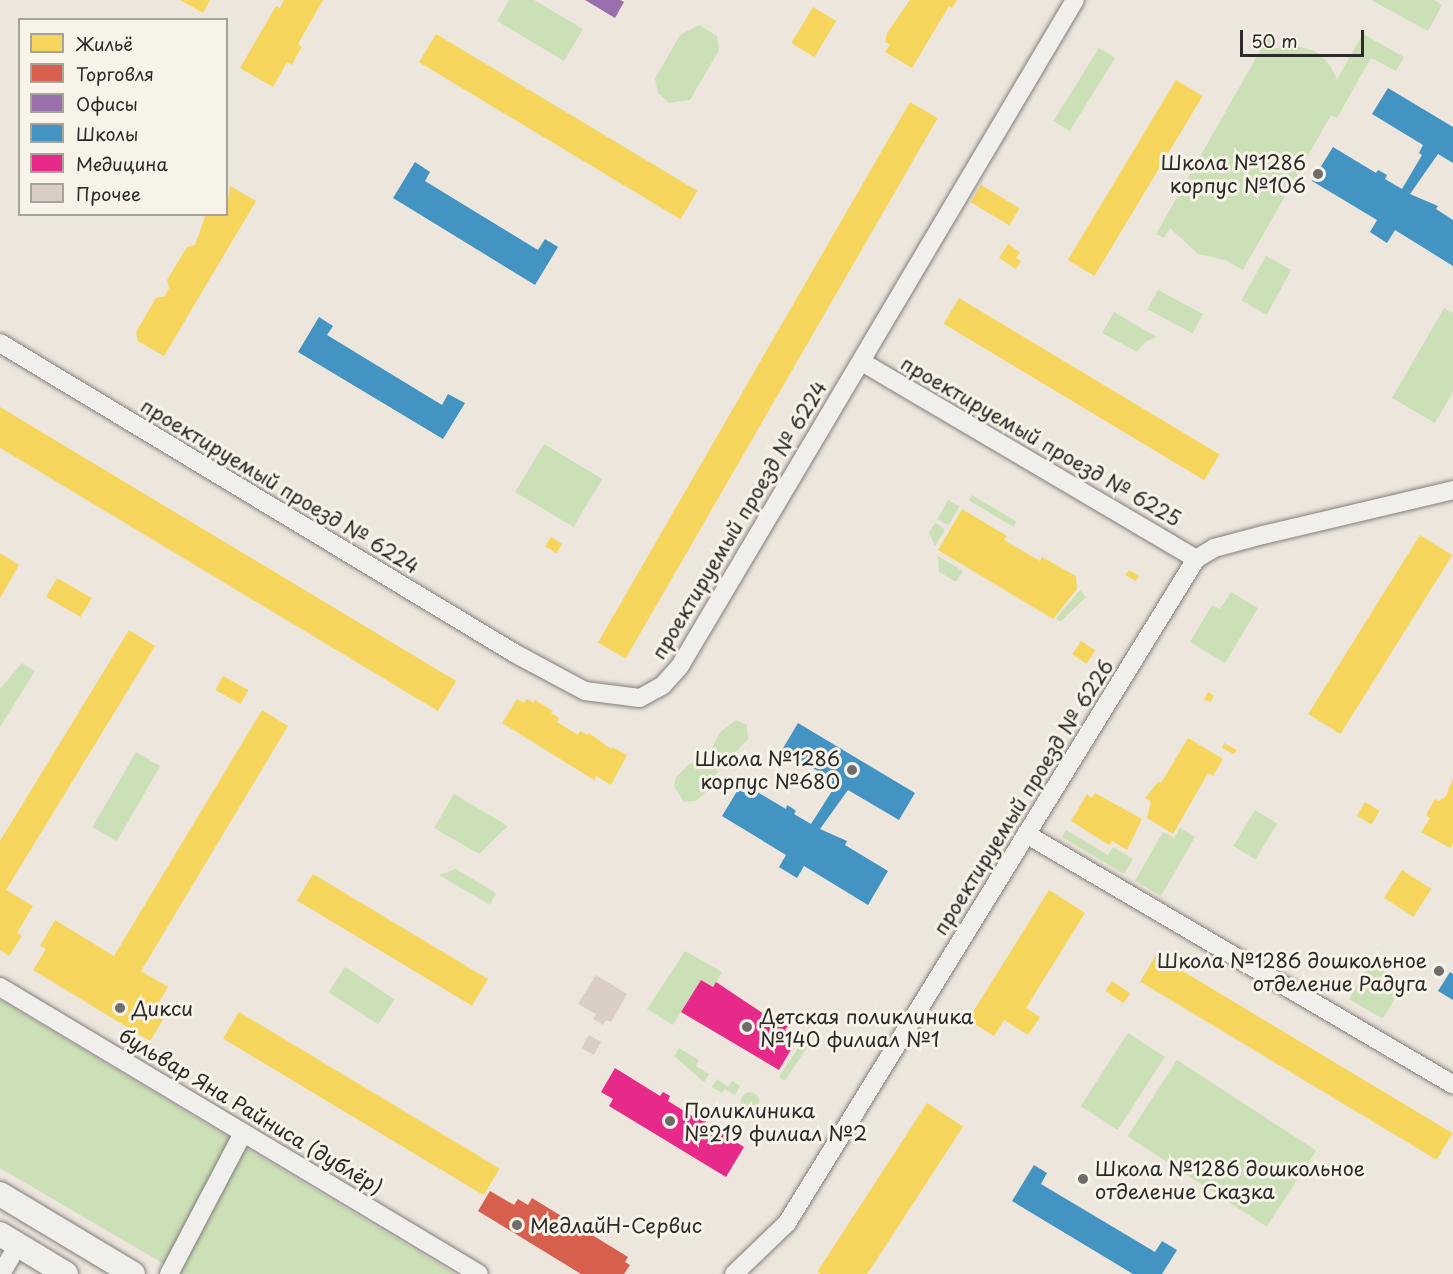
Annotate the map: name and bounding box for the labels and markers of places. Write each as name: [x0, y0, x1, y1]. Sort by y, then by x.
place label: Школа №1286 корпус №106: [1160, 150, 1306, 197]
marker: Школа №1286 корпус №106: [1311, 167, 1325, 181]
place label: Школа №1286 корпус №680: [694, 746, 840, 793]
marker: Школа №1286 корпус №680: [845, 763, 859, 777]
place label: Школа №1286 дошкольное отделение Радуга: [1155, 948, 1427, 995]
marker: Школа №1286 дошкольное отделение Радуга: [1432, 964, 1446, 978]
place label: Дикси: [132, 996, 193, 1020]
marker: Дикси: [113, 1001, 127, 1015]
place label: Детская поликлиника №140 филиал №1: [760, 1004, 974, 1051]
marker: Детская поликлиника №140 филиал №1: [738, 1018, 756, 1036]
place label: Поликлиника №219 филиал №2: [684, 1098, 869, 1145]
marker: Поликлиника №219 филиал №2: [661, 1112, 679, 1130]
place label: Школа №1286 дошкольное отделение Сказка: [1095, 1156, 1367, 1203]
marker: Школа №1286 дошкольное отделение Сказка: [1076, 1172, 1090, 1186]
place label: МедлайН-Сервис: [530, 1213, 702, 1237]
marker: МедлайН-Сервис: [508, 1216, 526, 1234]

